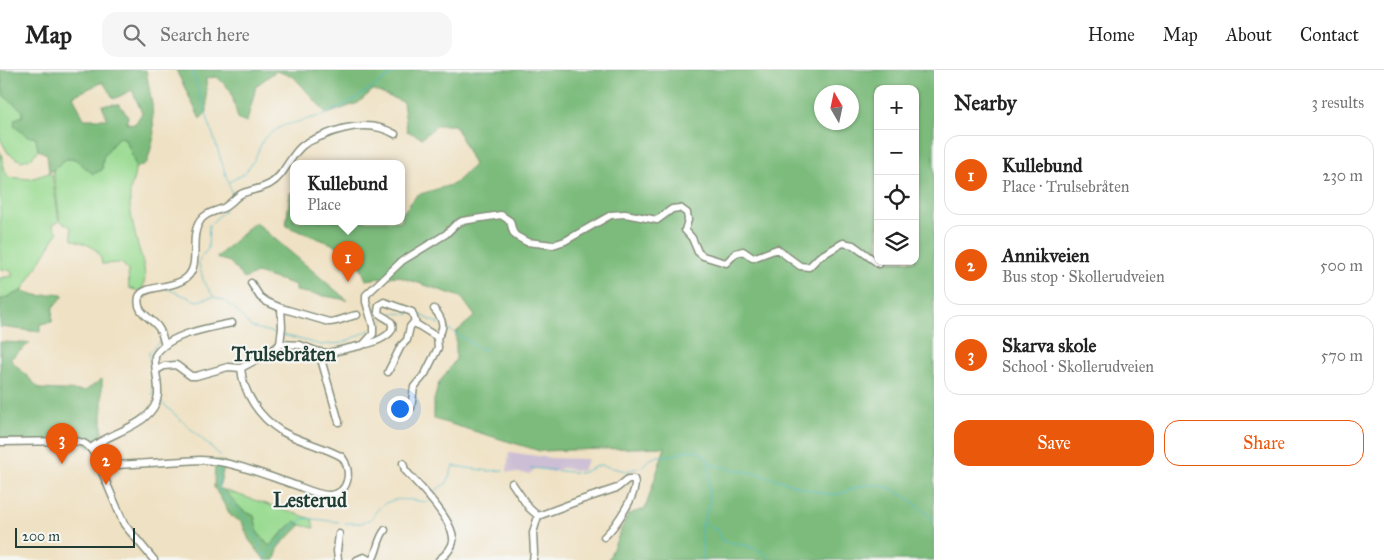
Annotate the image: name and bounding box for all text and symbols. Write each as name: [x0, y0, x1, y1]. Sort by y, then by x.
search box: [102, 12, 452, 57]
text: Map: [25, 20, 72, 50]
icon: search: [120, 21, 148, 49]
text: Search here: [160, 23, 250, 46]
text: Home: [1088, 24, 1135, 46]
text: Map: [1163, 24, 1198, 46]
text: About: [1226, 24, 1272, 46]
text: Contact: [1300, 24, 1359, 46]
north arrow: [814, 85, 859, 130]
map controls: [874, 85, 919, 265]
button: +: [874, 85, 919, 130]
text: Nearby: [954, 90, 1017, 116]
text: 3 results: [1311, 93, 1364, 112]
button: −: [874, 130, 919, 175]
text: Kullebund: [1002, 154, 1083, 177]
popup: [290, 160, 405, 225]
text: 1: [968, 166, 974, 185]
text: 230 m: [1323, 166, 1363, 185]
text: Kullebund: [307, 172, 388, 195]
button: locate: [874, 175, 919, 220]
text: Place · Trulsebråten: [1002, 177, 1130, 196]
text: Place: [307, 195, 341, 214]
button: layers: [874, 220, 919, 265]
pin: 1: [332, 241, 364, 282]
text: Annikveien: [1002, 244, 1090, 267]
text: 2: [967, 256, 975, 275]
text: 500 m: [1320, 256, 1363, 275]
text: Bus stop · Skollerudveien: [1002, 267, 1165, 286]
text: Skarva skole: [1002, 334, 1096, 357]
district label: Trulsebråten: [231, 342, 336, 366]
text: 3: [968, 346, 974, 365]
text: 570 m: [1321, 346, 1363, 365]
text: School · Skollerudveien: [1002, 357, 1154, 376]
your location: [387, 396, 413, 422]
button: Save: [954, 420, 1154, 466]
button: Share: [1164, 420, 1364, 466]
pin: 3: [46, 423, 78, 464]
pin: 2: [90, 444, 122, 485]
district label: Lesterud: [273, 488, 348, 512]
scale bar: [15, 525, 135, 548]
text: 200 m: [22, 528, 60, 545]

